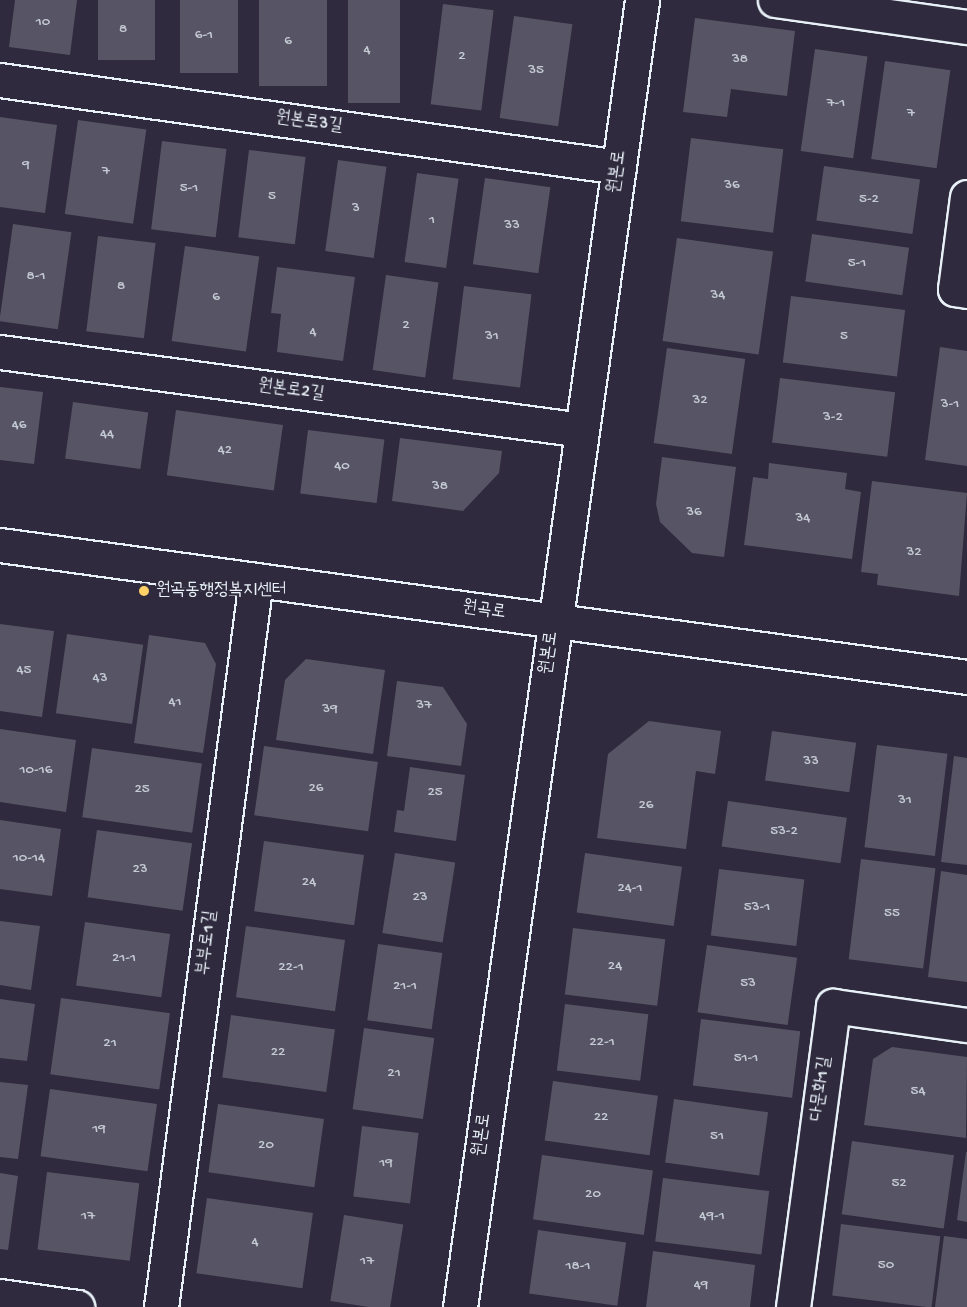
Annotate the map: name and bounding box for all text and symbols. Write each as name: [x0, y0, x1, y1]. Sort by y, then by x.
house number: 10: [36, 14, 50, 32]
house number: 8: [119, 21, 127, 39]
house number: 6-1: [195, 27, 213, 45]
house number: 6: [284, 33, 292, 51]
house number: 4: [363, 42, 371, 60]
house number: 2: [458, 48, 466, 66]
house number: 38: [732, 51, 748, 69]
house number: 35: [528, 62, 544, 80]
house number: 7-1: [827, 95, 845, 113]
house number: 7: [907, 105, 915, 123]
street label: 원본로3길: [274, 108, 344, 138]
street label: 원본로: [604, 149, 632, 195]
house number: 9: [22, 157, 30, 175]
house number: 7: [102, 163, 110, 181]
house number: 36: [724, 177, 740, 195]
house number: 5-1: [180, 180, 198, 198]
house number: 5: [268, 188, 276, 206]
house number: 5-2: [859, 191, 879, 209]
house number: 3: [352, 200, 360, 218]
house number: 1: [429, 212, 435, 230]
house number: 33: [504, 217, 520, 235]
house number: 5-1: [848, 255, 866, 273]
house number: 8-1: [27, 268, 45, 286]
house number: 8: [117, 278, 125, 296]
house number: 34: [711, 287, 725, 305]
house number: 6: [212, 289, 220, 307]
house number: 2: [402, 317, 410, 335]
house number: 4: [309, 324, 317, 342]
house number: 31: [485, 328, 499, 346]
house number: 5: [840, 328, 848, 346]
street label: 원본로2길: [256, 376, 326, 406]
house number: 32: [692, 392, 708, 410]
house number: 3-1: [941, 396, 959, 414]
house number: 3-2: [823, 409, 843, 427]
house number: 46: [12, 417, 26, 435]
house number: 44: [100, 426, 114, 444]
house number: 42: [218, 442, 232, 460]
house number: 40: [334, 458, 350, 476]
house number: 38: [432, 478, 448, 496]
house number: 36: [686, 504, 702, 522]
house number: 34: [796, 510, 810, 528]
house number: 32: [906, 544, 922, 562]
place label: 원곡동행정복지센터: [156, 580, 286, 602]
marker: 원곡동행정복지센터: [137, 584, 151, 598]
street label: 원곡로: [461, 597, 507, 625]
street label: 원본로: [536, 630, 564, 676]
house number: 45: [17, 662, 31, 680]
house number: 43: [93, 670, 107, 688]
house number: 41: [168, 694, 182, 712]
house number: 37: [416, 697, 432, 715]
house number: 39: [322, 701, 338, 719]
house number: 33: [803, 753, 819, 771]
house number: 10-16: [20, 762, 52, 780]
house number: 26: [309, 780, 323, 798]
house number: 25: [134, 781, 150, 799]
house number: 25: [427, 784, 443, 802]
house number: 31: [898, 792, 912, 810]
house number: 26: [639, 797, 653, 815]
house number: 53-2: [770, 823, 798, 841]
house number: 10-14: [13, 850, 45, 868]
house number: 23: [132, 861, 148, 879]
house number: 24: [302, 874, 316, 892]
house number: 24-1: [617, 880, 643, 898]
house number: 23: [412, 889, 428, 907]
house number: 53-1: [744, 899, 770, 917]
house number: 55: [884, 905, 900, 923]
street label: 부부로1길: [193, 909, 223, 977]
house number: 21-1: [112, 950, 136, 968]
house number: 24: [608, 958, 622, 976]
house number: 22-1: [278, 959, 304, 977]
house number: 53: [740, 975, 756, 993]
house number: 21-1: [393, 978, 417, 996]
house number: 22-1: [589, 1034, 615, 1052]
house number: 21: [103, 1035, 117, 1053]
house number: 22: [271, 1044, 285, 1062]
house number: 51-1: [734, 1050, 758, 1068]
street label: 다문화1길: [807, 1055, 837, 1123]
house number: 21: [387, 1065, 401, 1083]
house number: 54: [911, 1083, 925, 1101]
house number: 22: [594, 1109, 608, 1127]
street label: 원본로: [469, 1112, 497, 1158]
house number: 19: [92, 1121, 106, 1139]
house number: 51: [710, 1128, 724, 1146]
house number: 20: [258, 1137, 274, 1155]
house number: 19: [379, 1155, 393, 1173]
house number: 52: [891, 1175, 907, 1193]
house number: 20: [585, 1186, 601, 1204]
house number: 17: [81, 1208, 95, 1226]
house number: 49-1: [699, 1208, 725, 1226]
house number: 4: [251, 1234, 259, 1252]
house number: 17: [360, 1253, 374, 1271]
house number: 50: [878, 1257, 894, 1275]
house number: 18-1: [565, 1258, 591, 1276]
house number: 49: [694, 1277, 708, 1295]

